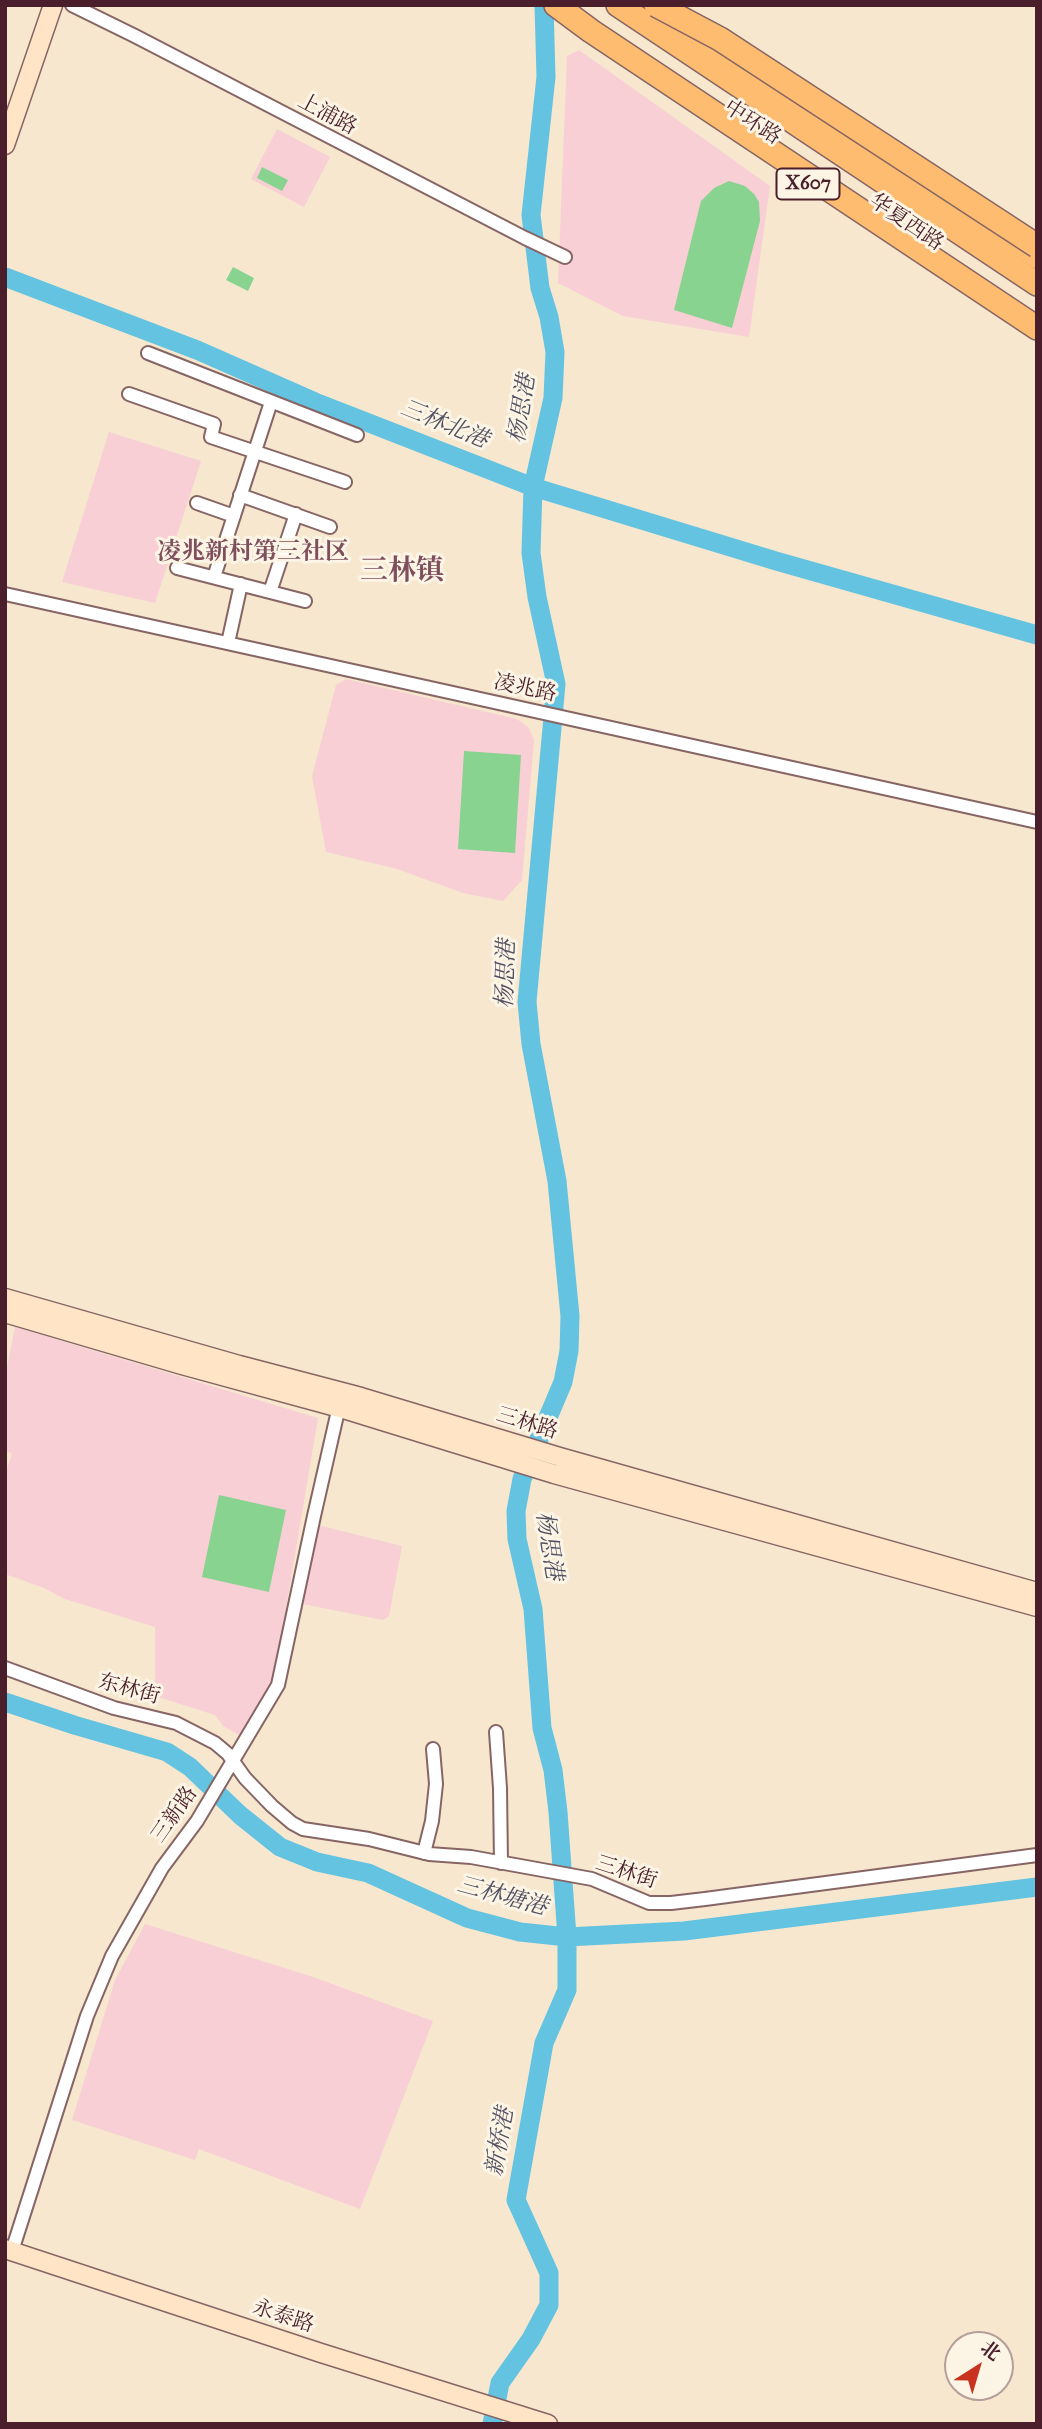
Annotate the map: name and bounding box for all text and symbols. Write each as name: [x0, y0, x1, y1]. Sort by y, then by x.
street label: 上浦路: [293, 89, 361, 141]
street label: 中环路: [719, 95, 785, 151]
road number: X607: [776, 168, 840, 200]
street label: 华夏西路: [864, 189, 948, 257]
water label: 杨思港: [504, 373, 542, 445]
water label: 三林北港: [396, 395, 492, 455]
district label: 凌兆新村第三社区: [157, 539, 349, 567]
district label: 三林镇: [360, 555, 444, 589]
street label: 凌兆路: [492, 670, 558, 708]
water label: 杨思港: [492, 939, 522, 1009]
street label: 三林路: [493, 1403, 561, 1445]
water label: 杨思港: [529, 1510, 567, 1582]
street label: 东林街: [95, 1670, 163, 1710]
street label: 三新路: [147, 1782, 203, 1848]
street label: 三林街: [592, 1851, 660, 1895]
water label: 三林塘港: [454, 1872, 550, 1922]
water label: 新桥港: [481, 2106, 521, 2178]
street label: 永泰路: [249, 2295, 317, 2339]
north arrow: [944, 2331, 1014, 2401]
text: 北: [976, 2336, 1005, 2365]

